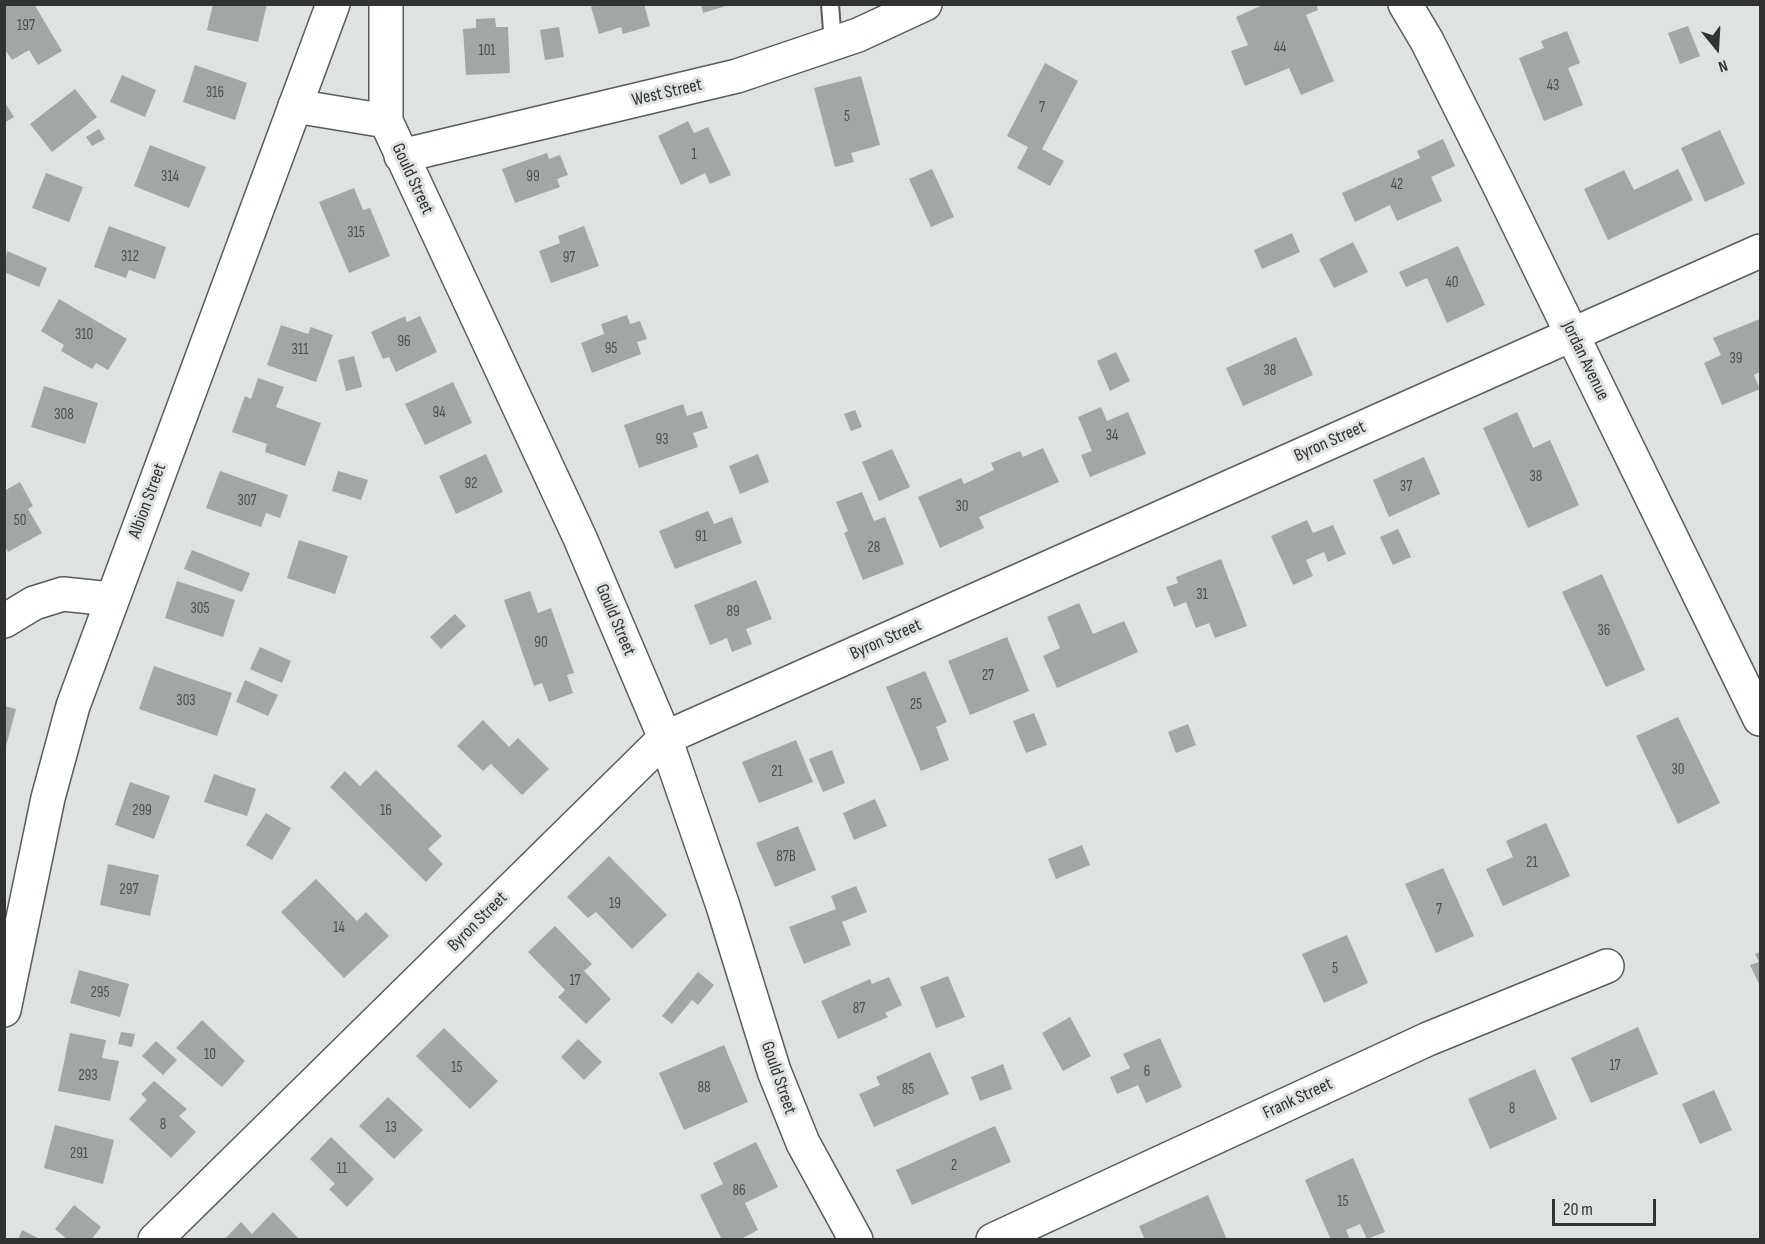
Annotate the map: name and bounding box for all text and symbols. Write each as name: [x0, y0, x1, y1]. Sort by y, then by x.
house number: 197: [17, 17, 35, 35]
north arrow: [1687, 18, 1747, 78]
house number: 44: [1274, 39, 1286, 57]
house number: 101: [478, 42, 496, 60]
text: N: [1716, 55, 1730, 76]
street label: West Street: [630, 74, 704, 112]
house number: 43: [1547, 77, 1559, 95]
house number: 316: [206, 84, 224, 102]
house number: 7: [1039, 99, 1045, 117]
house number: 5: [844, 108, 850, 126]
street label: Gould Street: [386, 140, 438, 218]
house number: 1: [691, 146, 697, 164]
house number: 314: [161, 168, 179, 186]
house number: 99: [526, 168, 540, 186]
house number: 42: [1391, 176, 1403, 194]
house number: 315: [347, 224, 365, 242]
house number: 312: [121, 248, 139, 266]
house number: 97: [563, 249, 575, 267]
house number: 40: [1446, 274, 1458, 292]
street label: Jordan Avenue: [1557, 318, 1613, 404]
house number: 310: [75, 326, 93, 344]
house number: 96: [397, 333, 411, 351]
house number: 95: [605, 340, 617, 358]
house number: 311: [292, 341, 308, 359]
house number: 39: [1730, 350, 1742, 368]
house number: 38: [1264, 362, 1276, 380]
house number: 94: [433, 404, 445, 422]
house number: 308: [54, 406, 74, 424]
street label: Byron Street: [1291, 417, 1369, 467]
house number: 34: [1106, 427, 1118, 445]
house number: 93: [656, 431, 668, 449]
street label: Albion Street: [124, 461, 172, 541]
house number: 38: [1530, 468, 1542, 486]
house number: 92: [465, 475, 477, 493]
house number: 37: [1400, 478, 1412, 496]
house number: 307: [238, 492, 256, 510]
house number: 30: [956, 498, 968, 516]
house number: 50: [14, 512, 26, 530]
house number: 91: [695, 528, 707, 546]
house number: 28: [868, 539, 880, 557]
street label: Gould Street: [590, 581, 640, 659]
house number: 31: [1196, 586, 1208, 604]
house number: 305: [191, 600, 209, 618]
house number: 89: [726, 603, 740, 621]
street label: Byron Street: [847, 615, 925, 665]
house number: 36: [1598, 622, 1610, 640]
house number: 90: [534, 634, 548, 652]
house number: 27: [982, 667, 994, 685]
house number: 303: [176, 692, 196, 710]
house number: 25: [910, 696, 922, 714]
house number: 30: [1672, 761, 1684, 779]
house number: 21: [771, 763, 783, 781]
house number: 299: [132, 802, 152, 820]
house number: 16: [380, 802, 392, 820]
house number: 87B: [776, 848, 796, 866]
house number: 21: [1526, 854, 1538, 872]
house number: 297: [120, 881, 138, 899]
street label: Byron Street: [444, 888, 512, 956]
house number: 19: [609, 895, 621, 913]
house number: 7: [1436, 901, 1442, 919]
house number: 14: [333, 919, 345, 937]
house number: 5: [1332, 960, 1338, 978]
house number: 17: [569, 972, 581, 990]
house number: 295: [91, 984, 109, 1002]
house number: 87: [853, 1000, 865, 1018]
street label: Gould Street: [755, 1039, 801, 1117]
house number: 10: [204, 1046, 216, 1064]
house number: 17: [1609, 1057, 1621, 1075]
house number: 15: [451, 1059, 463, 1077]
house number: 6: [1144, 1063, 1150, 1081]
house number: 293: [78, 1067, 98, 1085]
street label: Frank Street: [1260, 1074, 1336, 1124]
house number: 88: [697, 1079, 711, 1097]
house number: 85: [902, 1081, 914, 1099]
house number: 8: [1509, 1100, 1515, 1118]
house number: 8: [160, 1116, 166, 1134]
house number: 13: [385, 1119, 397, 1137]
house number: 291: [70, 1145, 88, 1163]
house number: 2: [951, 1157, 957, 1175]
house number: 11: [337, 1160, 347, 1178]
house number: 86: [732, 1182, 746, 1200]
scale bar: [1555, 1187, 1658, 1225]
house number: 15: [1337, 1193, 1349, 1211]
text: 20 m: [1563, 1199, 1593, 1220]

